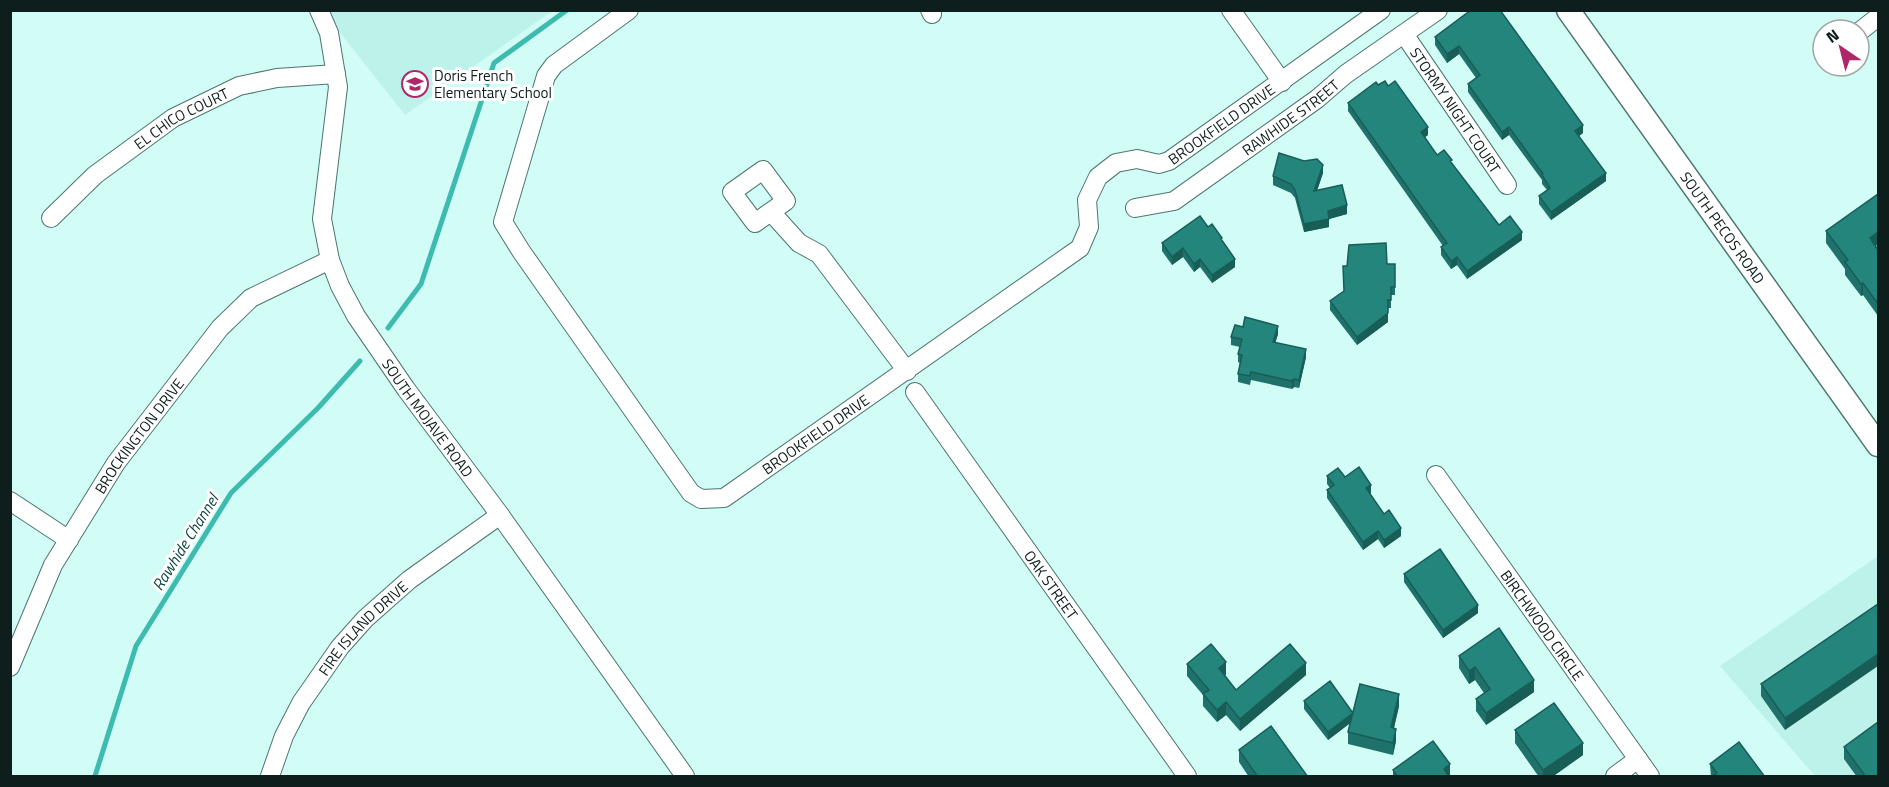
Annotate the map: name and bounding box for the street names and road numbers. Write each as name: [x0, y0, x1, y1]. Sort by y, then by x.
street label: STORMY NIGHT COURT: [1405, 42, 1507, 178]
street label: RAWHIDE STREET: [1237, 73, 1344, 161]
street label: BROOKFIELD DRIVE: [1163, 78, 1279, 170]
street label: EL CHICO COURT: [129, 81, 232, 155]
street label: SOUTH PECOS ROAD: [1675, 167, 1771, 288]
street label: SOUTH MOJAVE ROAD: [377, 354, 479, 482]
street label: BROCKINGTON DRIVE: [88, 373, 189, 498]
street label: BROOKFIELD DRIVE: [757, 388, 874, 480]
street label: OAK STREET: [1019, 545, 1084, 624]
street label: BIRCHWOOD CIRCLE: [1495, 565, 1590, 685]
street label: FIRE ISLAND DRIVE: [312, 575, 413, 680]

